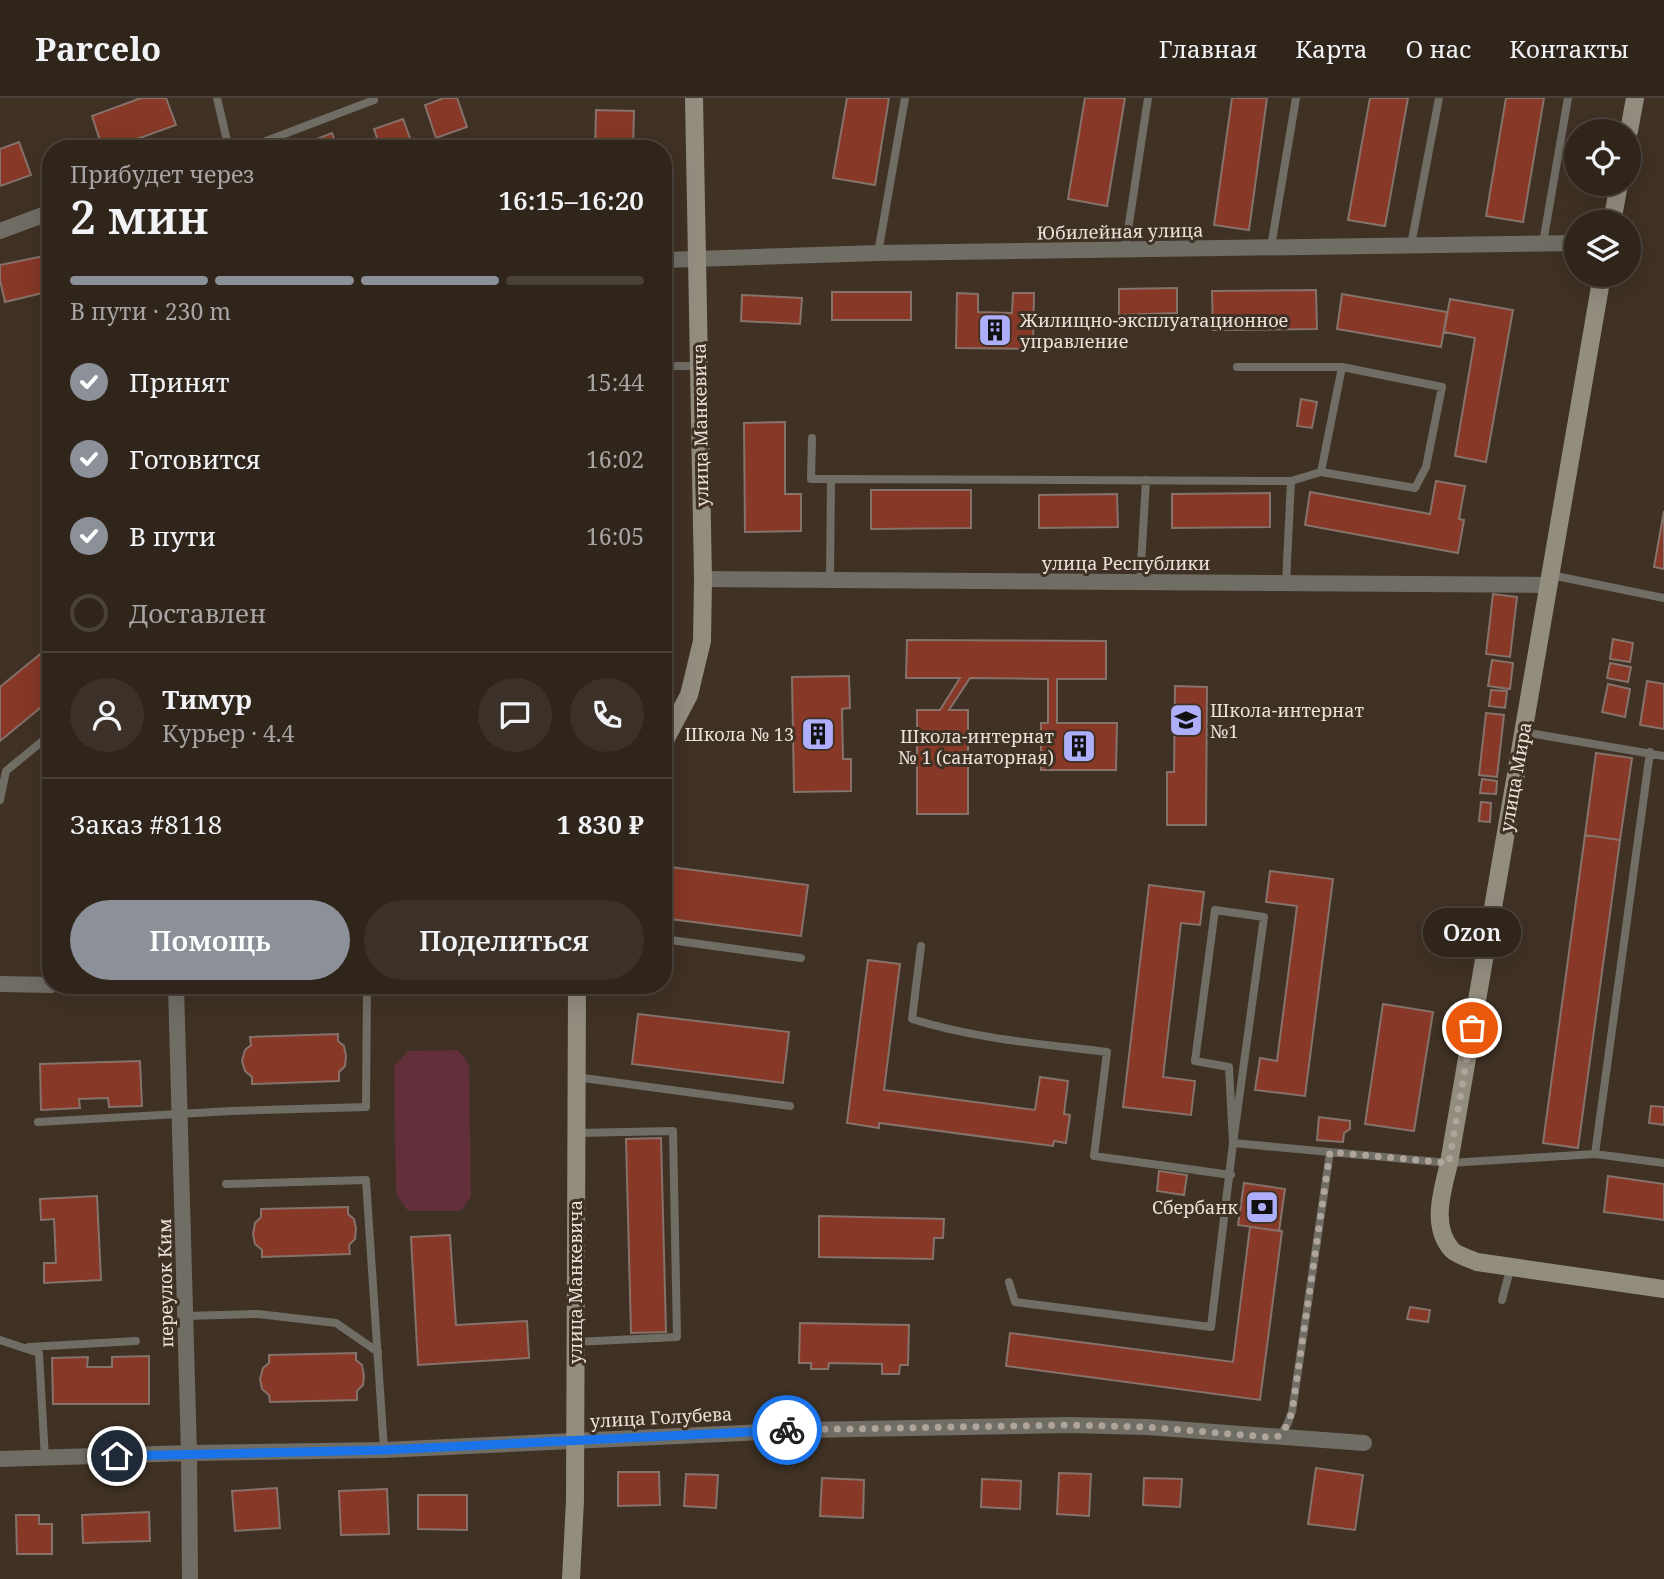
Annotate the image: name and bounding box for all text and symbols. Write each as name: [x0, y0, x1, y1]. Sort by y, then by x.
text: Parcelo: [35, 26, 161, 71]
text: Главная: [1159, 32, 1257, 65]
text: Карта: [1295, 32, 1368, 65]
text: О нас: [1406, 32, 1471, 65]
text: Контакты: [1509, 32, 1629, 65]
map controls: [1564, 119, 1641, 287]
button: locate: [1564, 119, 1641, 196]
text: Прибудет через: [70, 158, 254, 190]
text: 16:15–16:20: [498, 182, 644, 218]
text: 2 мин: [70, 185, 209, 247]
button: layers: [1564, 210, 1641, 287]
street label: Юбилейная улица: [1036, 218, 1204, 244]
text: В пути · 230 m: [70, 295, 231, 327]
place label: Жилищно-эксплуатационное управление: [1019, 308, 1288, 353]
building icon: Жилищно-эксплуатационное управление: [976, 311, 1014, 349]
street label: улица Манкевича: [687, 343, 713, 507]
icon: check: [70, 363, 108, 401]
text: Принят: [129, 364, 230, 400]
text: 15:44: [586, 366, 644, 398]
icon: check: [70, 440, 108, 478]
text: Готовится: [129, 441, 261, 477]
text: 16:02: [586, 443, 644, 475]
icon: check: [70, 517, 108, 555]
text: В пути: [129, 518, 216, 554]
text: 16:05: [586, 520, 644, 552]
street label: улица Республики: [1042, 551, 1210, 575]
text: Доставлен: [129, 595, 266, 631]
button: person: [70, 678, 144, 752]
button: chat: [478, 678, 552, 752]
button: phone: [570, 678, 644, 752]
text: Тимур: [162, 681, 252, 717]
place label: Школа-интернат №1: [1210, 698, 1364, 743]
school or university icon: Школа-интернат №1: [1167, 701, 1205, 739]
building icon: Школа № 13: [799, 715, 837, 753]
text: Курьер · 4.4: [162, 717, 294, 749]
street label: улица Мира: [1494, 720, 1536, 834]
place label: Школа № 13: [684, 722, 794, 746]
place label: Школа-интернат № 1 (санаторная): [898, 724, 1054, 769]
building icon: Школа-интернат № 1 (санаторная): [1060, 727, 1098, 765]
text: Заказ #8118: [70, 806, 222, 842]
text: 1 830 ₽: [556, 806, 644, 842]
button: Помощь: [70, 900, 350, 980]
button: Поделиться: [364, 900, 644, 980]
callout: Ozon: [1423, 909, 1521, 958]
text: Ozon: [1443, 916, 1501, 948]
pin: [1442, 998, 1502, 1058]
icon: bag: [1453, 1009, 1491, 1047]
bank icon: Сбербанк: [1243, 1188, 1281, 1226]
place label: Сбербанк: [1152, 1195, 1238, 1219]
street label: улица Манкевича: [563, 1200, 587, 1364]
street label: переулок Ким: [152, 1218, 178, 1348]
courier: [752, 1395, 822, 1465]
street label: улица Голубева: [589, 1401, 733, 1433]
icon: bike: [768, 1411, 806, 1449]
pin: [87, 1426, 147, 1486]
icon: home: [98, 1437, 136, 1475]

